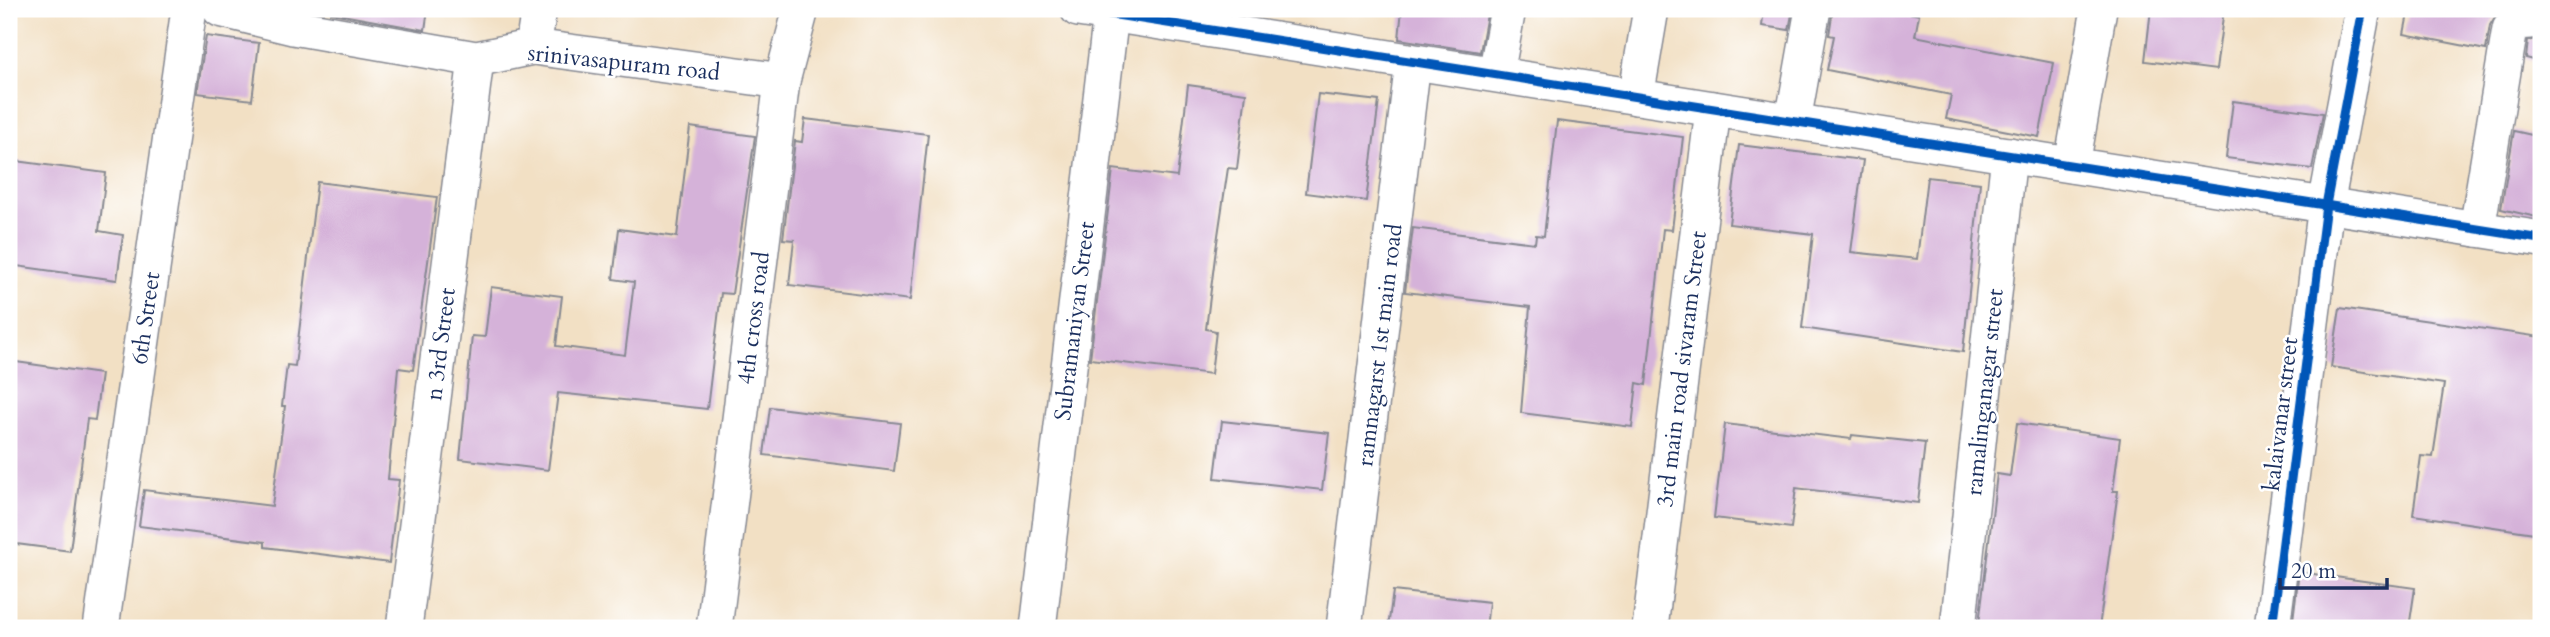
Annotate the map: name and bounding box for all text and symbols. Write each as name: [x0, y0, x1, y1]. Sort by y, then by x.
street label: srinivasapuram road: [526, 37, 722, 88]
street label: Subramaniyan Street: [1047, 220, 1102, 422]
street label: ramnagarst 1st main road: [1349, 221, 1410, 468]
street label: 3rd main road sivaram Street: [1649, 229, 1714, 509]
street label: 4th cross road: [730, 249, 777, 386]
street label: 6th Street: [124, 270, 167, 366]
street label: n 3rd Street: [418, 286, 463, 402]
street label: ramalinganagar street: [1958, 287, 2011, 497]
street label: kalaivanar street: [2256, 335, 2305, 493]
scale bar: [2280, 546, 2387, 590]
text: 20 m: [2291, 557, 2336, 586]

